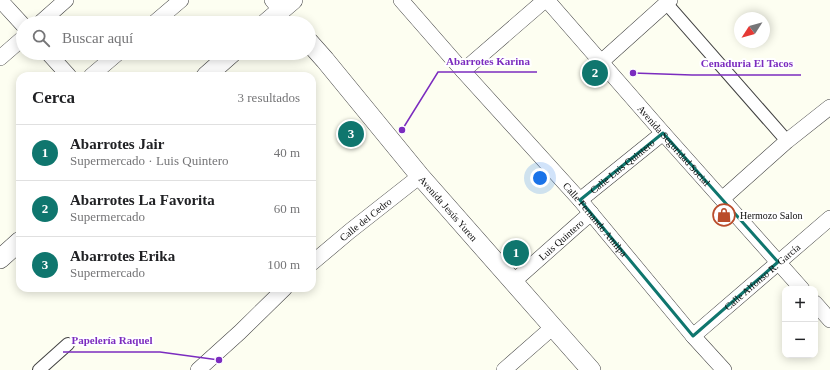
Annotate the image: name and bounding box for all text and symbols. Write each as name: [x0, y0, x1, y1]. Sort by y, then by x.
north arrow: [734, 12, 770, 48]
search box: [16, 16, 316, 60]
icon: search: [30, 27, 52, 49]
text: Buscar aquí: [62, 30, 133, 46]
callout: Abarrotes Karina: [438, 49, 537, 72]
callout: Cenaduria El Tacos: [692, 52, 801, 75]
text: Abarrotes Karina: [446, 55, 530, 67]
text: Cenaduria El Tacos: [701, 57, 794, 69]
pin: 2: [582, 58, 608, 88]
text: Cerca: [32, 88, 75, 107]
text: 3 resultados: [238, 90, 300, 105]
street label: Avenida Seguridad Social: [636, 103, 713, 188]
pin: 3: [338, 119, 364, 149]
text: Abarrotes Jair: [70, 136, 164, 152]
street label: Calle Luis Quintero: [588, 137, 656, 195]
text: 1: [42, 145, 48, 160]
text: 40 m: [274, 145, 300, 160]
text: Supermercado · Luis Quintero: [70, 153, 228, 168]
your location: [530, 168, 550, 188]
street label: Avenida Jesús Yuren: [417, 174, 480, 243]
street label: Calle Fernando Amilpa: [561, 180, 630, 259]
text: Abarrotes La Favorita: [70, 192, 215, 208]
street label: Calle del Cedro: [337, 195, 393, 243]
text: 2: [42, 201, 48, 216]
text: 60 m: [274, 201, 300, 216]
shop icon: Hermozo Salon: [711, 202, 737, 228]
text: Supermercado: [70, 209, 145, 224]
place label: Hermozo Salon: [740, 210, 803, 221]
street label: Luis Quintero: [536, 217, 585, 262]
pin: 1: [503, 238, 529, 268]
street label: Calle Alfonso R. García: [722, 241, 802, 312]
text: Abarrotes Erika: [70, 248, 175, 264]
text: 3: [42, 257, 48, 272]
text: 100 m: [267, 257, 300, 272]
text: Supermercado: [70, 265, 145, 280]
map controls: [782, 286, 818, 358]
button: +: [782, 286, 818, 322]
button: −: [782, 322, 818, 358]
callout: Papelería Raquel: [63, 329, 160, 352]
text: Papelería Raquel: [72, 334, 152, 346]

